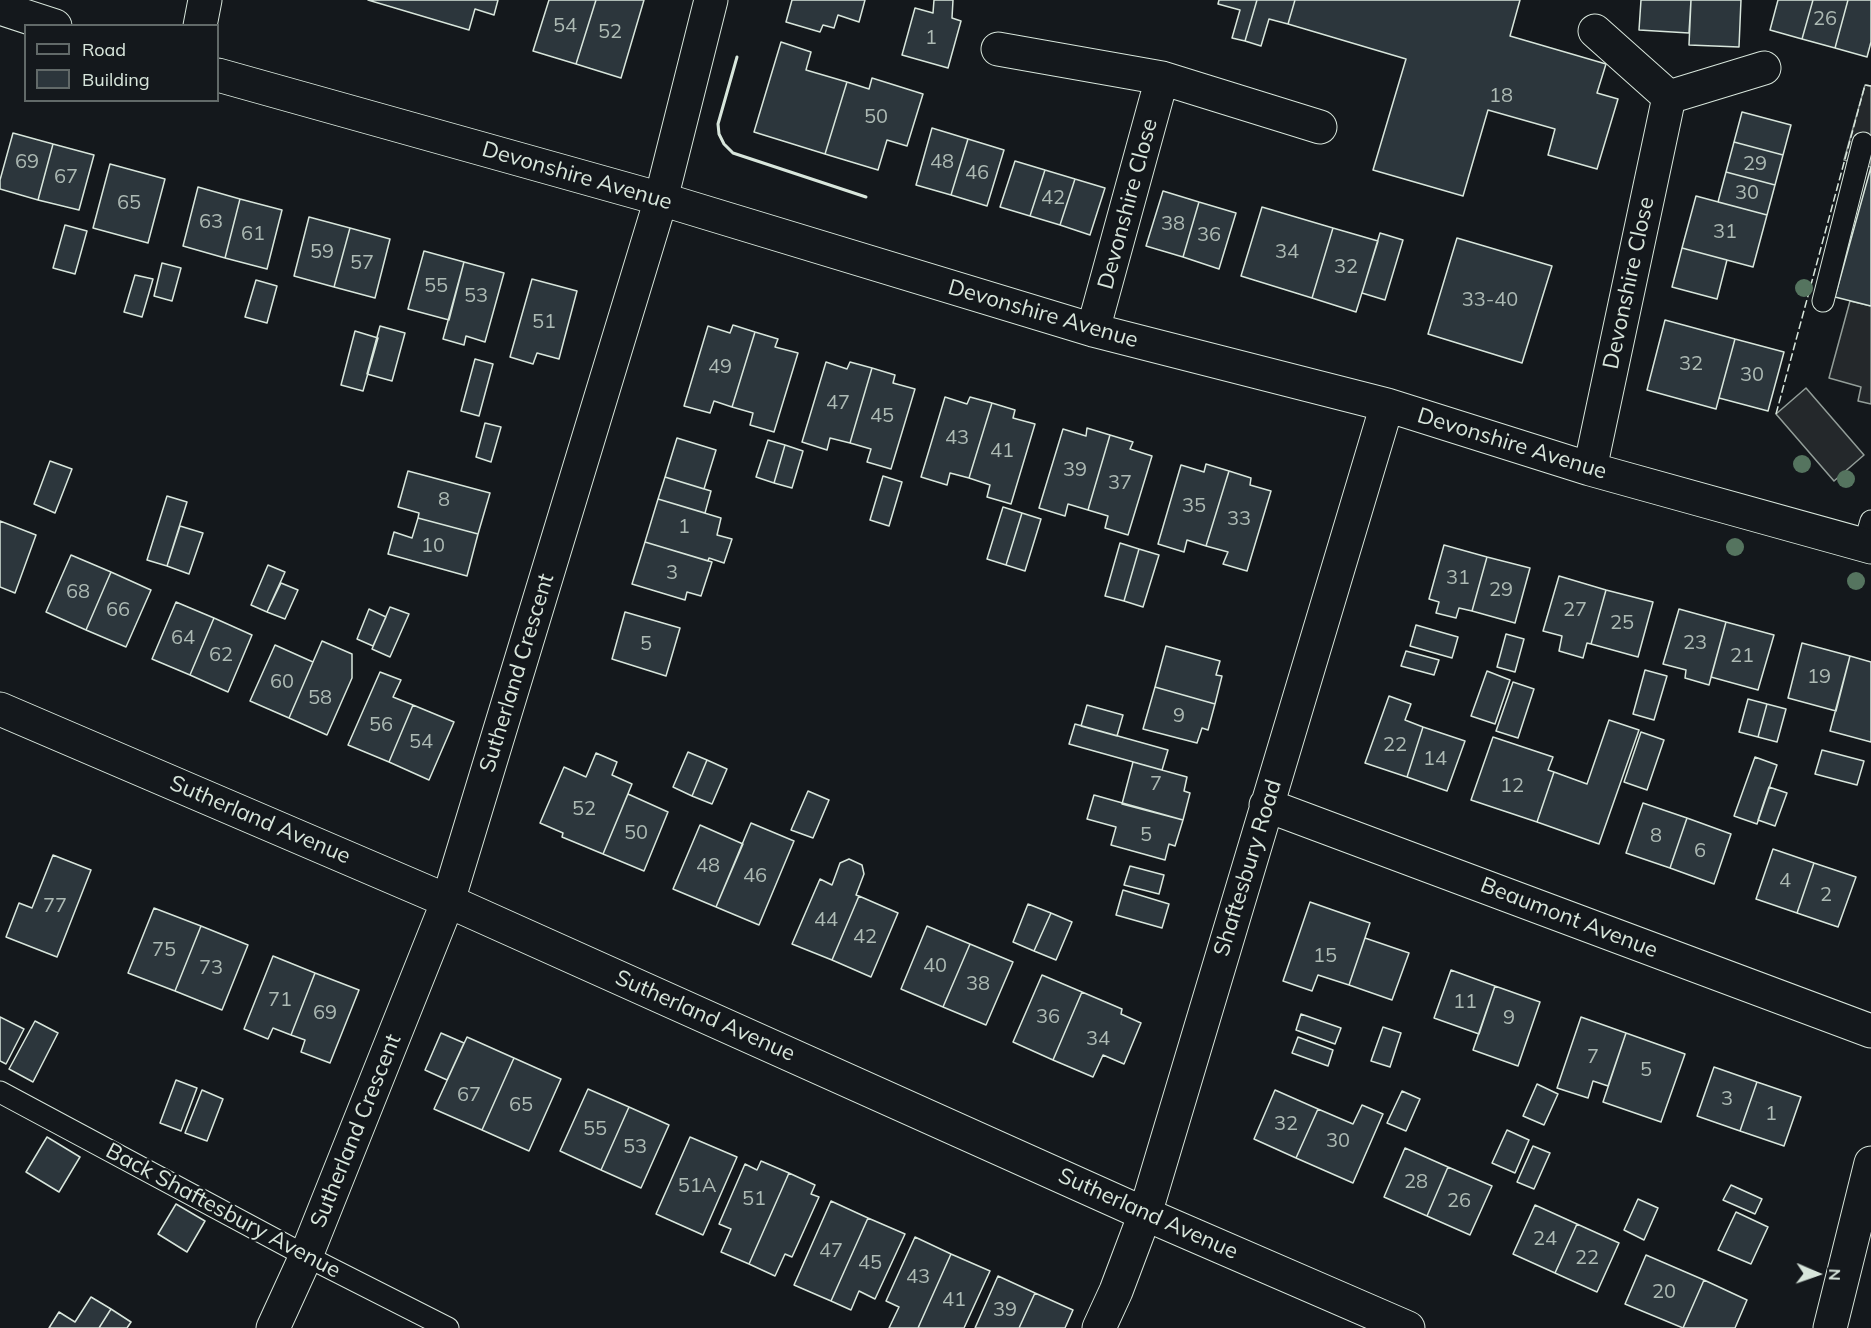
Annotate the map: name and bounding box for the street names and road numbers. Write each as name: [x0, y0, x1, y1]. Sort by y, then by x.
street label: Devonshire Close: [1093, 116, 1163, 292]
street label: Devonshire Avenue: [479, 136, 675, 216]
street label: Devonshire Close: [1598, 194, 1660, 372]
street label: Devonshire Avenue: [945, 274, 1141, 354]
street label: Devonshire Avenue: [1414, 403, 1610, 485]
street label: Sutherland Crescent: [474, 571, 560, 775]
street label: Sutherland Avenue: [166, 770, 354, 870]
street label: Shaftesbury Road: [1209, 777, 1287, 959]
street label: Beaumont Avenue: [1477, 872, 1661, 964]
street label: Sutherland Avenue: [611, 965, 799, 1067]
street label: Sutherland Crescent: [305, 1030, 407, 1232]
street label: Back Shaftesbury Avenue: [101, 1138, 345, 1284]
street label: Sutherland Avenue: [1054, 1163, 1242, 1265]

